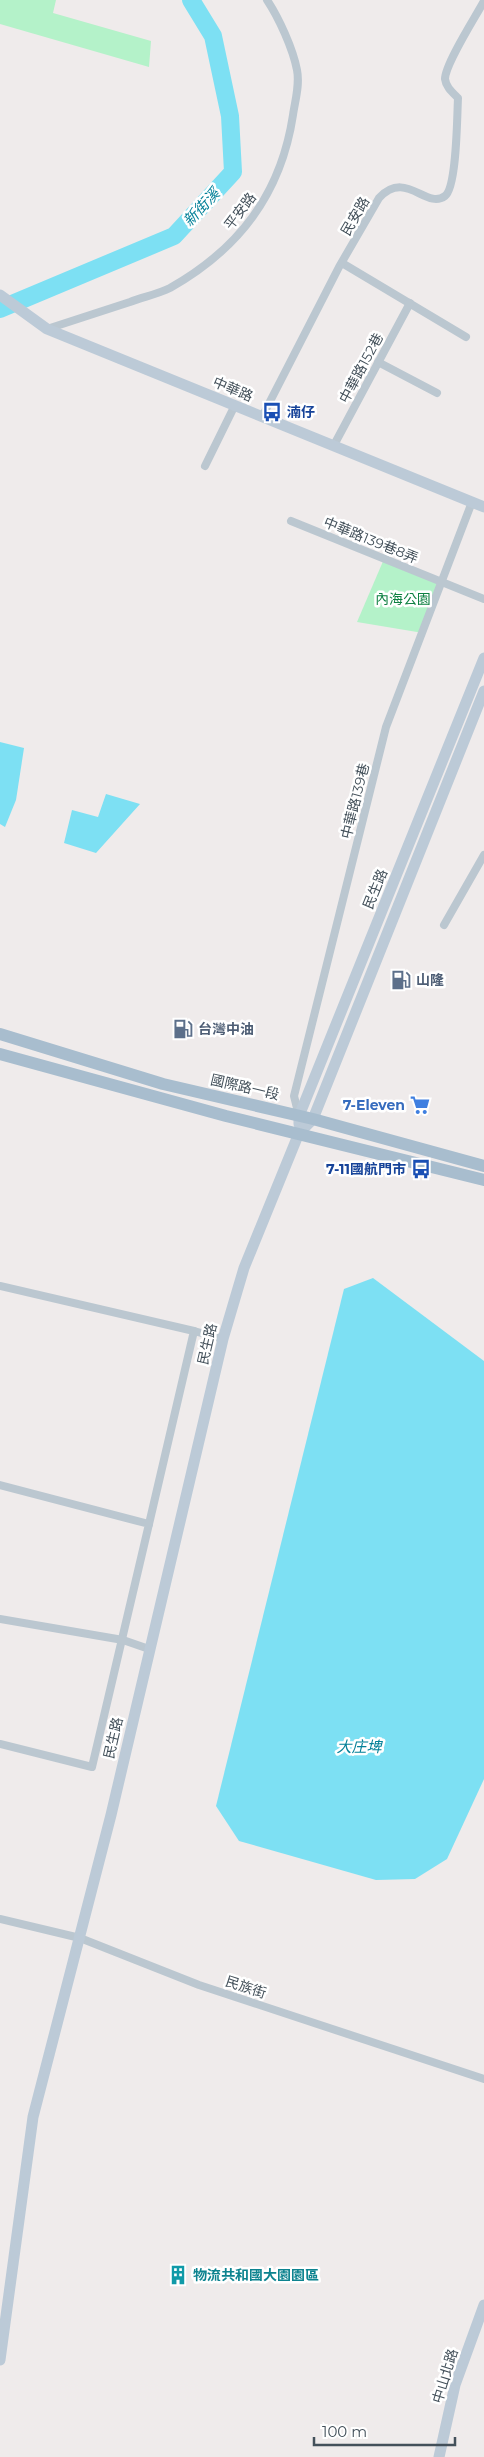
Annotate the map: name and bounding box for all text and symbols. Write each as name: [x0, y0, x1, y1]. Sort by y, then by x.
water label: 新街溪: [179, 183, 225, 230]
street label: 平安路: [220, 189, 260, 233]
street label: 民安路: [337, 193, 373, 239]
street label: 中華路152巷: [335, 330, 387, 406]
street label: 中華路: [210, 373, 256, 405]
bus stop icon: 湳仔: [261, 401, 283, 423]
place label: 湳仔: [287, 403, 315, 421]
street label: 中華路139巷8弄: [321, 513, 421, 567]
park label: 內海公園: [375, 590, 431, 608]
street label: 中華路139巷: [337, 761, 373, 841]
street label: 民生路: [359, 866, 391, 912]
fuel station icon: 山隆: [390, 969, 412, 991]
place label: 山隆: [416, 971, 444, 989]
fuel station icon: 台灣中油: [172, 1018, 194, 1040]
place label: 台灣中油: [198, 1020, 254, 1038]
street label: 國際路一段: [209, 1070, 281, 1104]
supermarket icon: 7-Eleven: [409, 1094, 431, 1116]
place label: 7-Eleven: [343, 1096, 405, 1114]
bus stop icon: 7-11國航門市: [410, 1158, 432, 1180]
place label: 7-11國航門市: [326, 1160, 406, 1178]
street label: 民生路: [194, 1322, 220, 1366]
street label: 民生路: [100, 1716, 126, 1760]
water label: 大庄埤: [336, 1737, 383, 1756]
street label: 民族街: [223, 1972, 269, 2002]
building icon: 物流共和國大園園區: [167, 2264, 189, 2286]
place label: 物流共和國大園園區: [193, 2266, 319, 2284]
street label: 中山北路: [428, 2347, 462, 2405]
scale bar: [314, 2414, 455, 2446]
text: 100 m: [322, 2422, 367, 2441]

